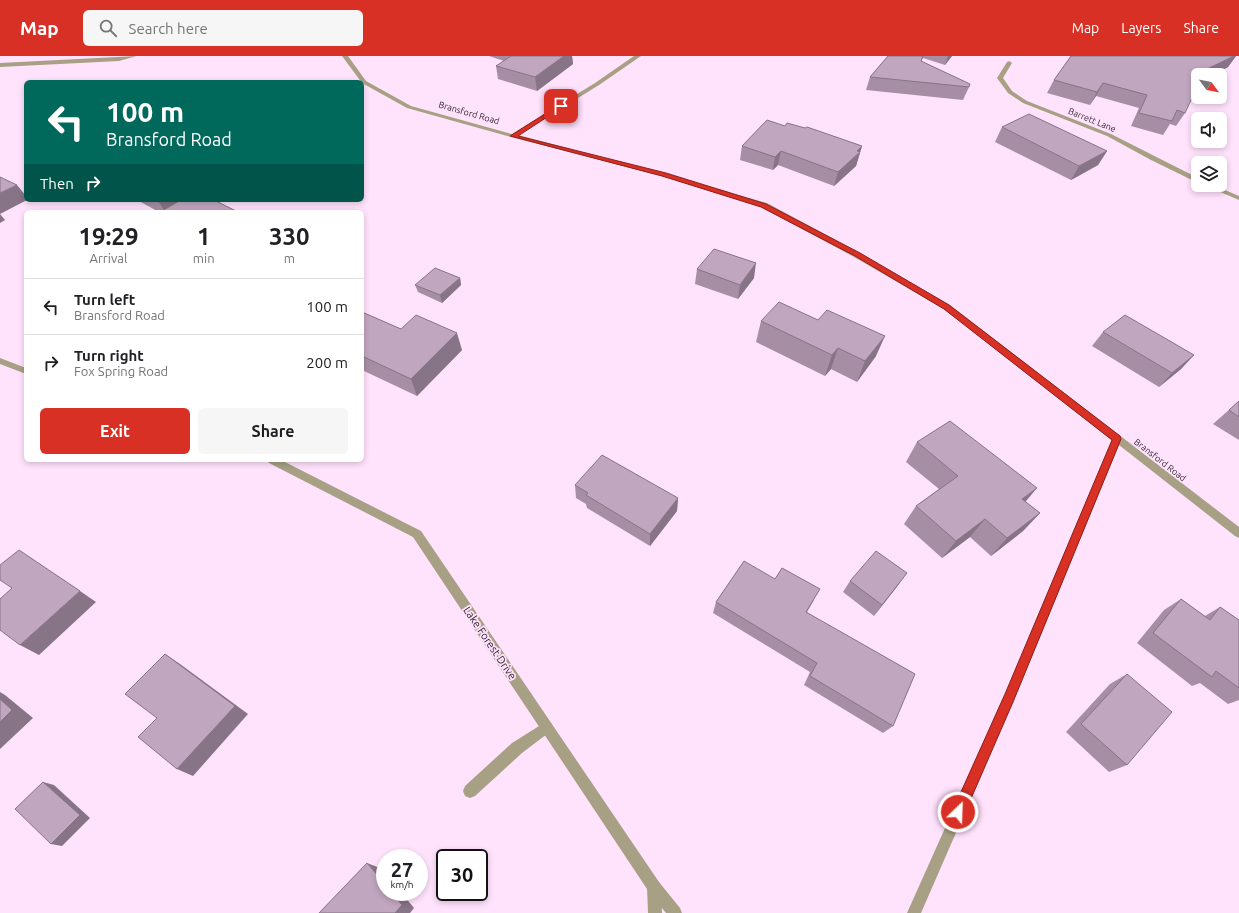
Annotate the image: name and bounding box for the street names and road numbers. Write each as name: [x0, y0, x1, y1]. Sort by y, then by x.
street label: Bransford Road: [437, 100, 501, 126]
street label: Barrett Lane: [1067, 106, 1117, 134]
street label: Bransford Road: [1132, 437, 1188, 483]
street label: Lake Forest Drive: [461, 604, 519, 682]

